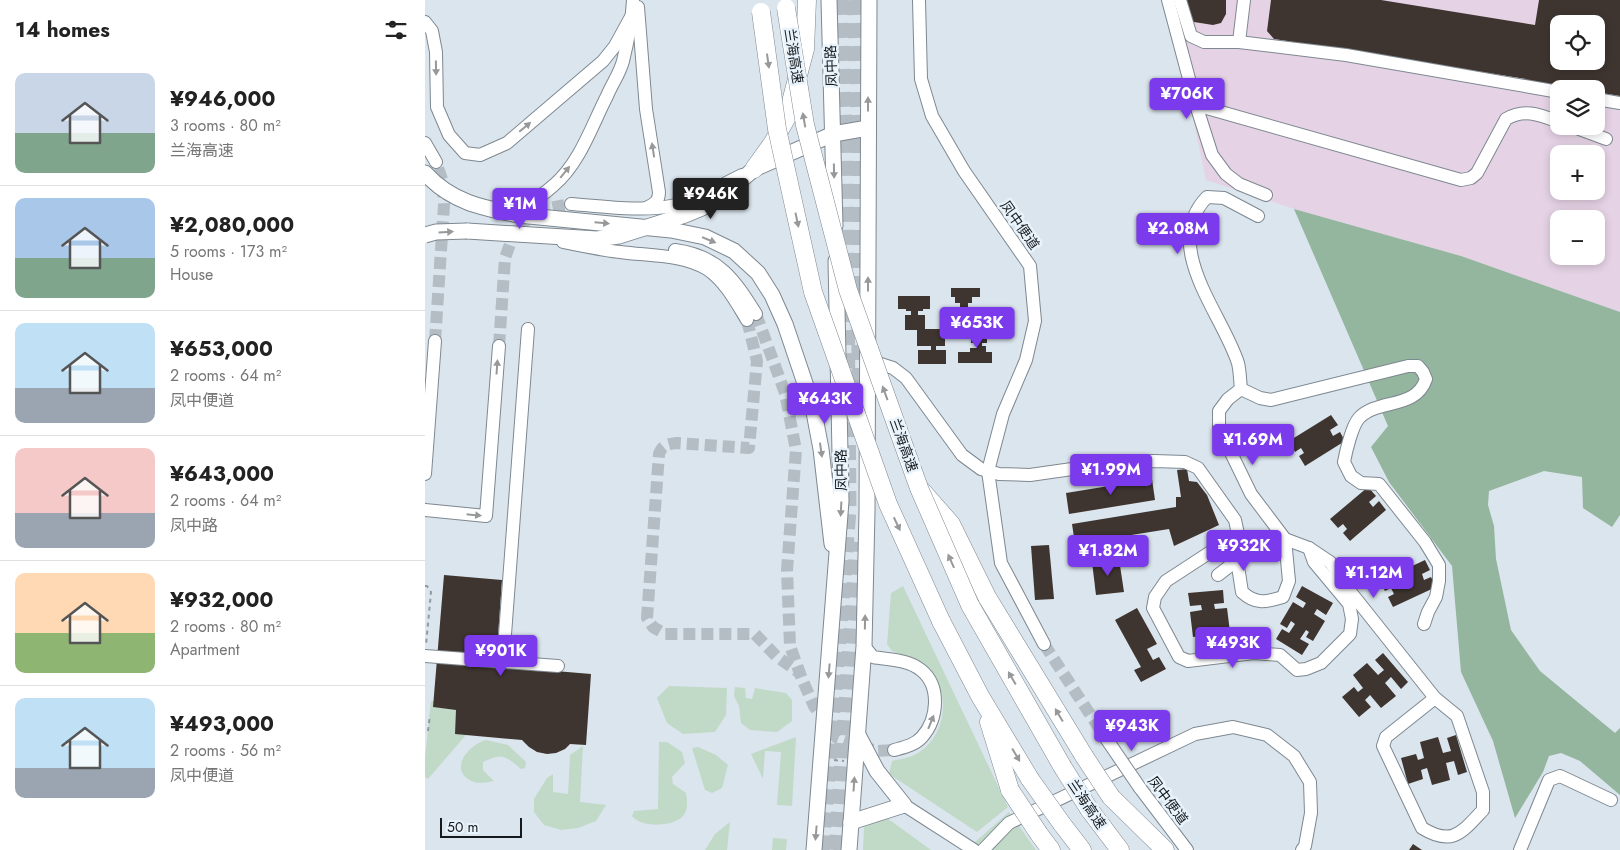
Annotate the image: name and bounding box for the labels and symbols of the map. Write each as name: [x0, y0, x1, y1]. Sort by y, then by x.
street label: 兰海高速: [780, 27, 808, 85]
street label: 凤中路: [820, 45, 842, 87]
one-way arrow: [764, 53, 772, 69]
one-way arrow: [432, 60, 440, 76]
pin: ¥706K: [1152, 78, 1222, 120]
one-way arrow: [864, 96, 872, 112]
one-way arrow: [800, 112, 808, 128]
one-way arrow: [519, 121, 531, 133]
one-way arrow: [648, 141, 656, 157]
one-way arrow: [830, 163, 838, 179]
one-way arrow: [560, 166, 571, 179]
pin: ¥946K: [676, 178, 746, 220]
pin: ¥1M: [496, 188, 544, 230]
street label: 凤中便道: [996, 196, 1044, 254]
pin: ¥2.08M: [1137, 212, 1219, 255]
one-way arrow: [793, 213, 801, 228]
one-way arrow: [594, 219, 610, 227]
one-way arrow: [438, 227, 454, 235]
one-way arrow: [702, 236, 716, 244]
one-way arrow: [864, 276, 872, 292]
pin: ¥653K: [942, 306, 1012, 349]
one-way arrow: [494, 359, 502, 375]
pin: ¥643K: [790, 382, 860, 425]
one-way arrow: [881, 385, 889, 400]
street label: 兰海高速: [885, 415, 923, 475]
pin: ¥1.69M: [1212, 424, 1294, 466]
one-way arrow: [817, 443, 825, 459]
street label: 凤中路: [831, 449, 851, 491]
pin: ¥1.99M: [1070, 454, 1152, 496]
one-way arrow: [836, 501, 844, 517]
one-way arrow: [466, 511, 482, 519]
one-way arrow: [893, 517, 901, 531]
pin: ¥932K: [1209, 530, 1279, 572]
pin: ¥1.82M: [1067, 534, 1149, 577]
one-way arrow: [946, 554, 954, 568]
pin: ¥1.12M: [1333, 556, 1415, 599]
one-way arrow: [861, 614, 869, 630]
pin: ¥493K: [1198, 626, 1268, 669]
pin: ¥901K: [466, 634, 536, 677]
one-way arrow: [825, 663, 833, 679]
one-way arrow: [1008, 671, 1016, 686]
one-way arrow: [1054, 708, 1063, 721]
pin: ¥943K: [1097, 710, 1167, 752]
one-way arrow: [927, 715, 935, 729]
one-way arrow: [1012, 749, 1021, 762]
street label: 凤中便道: [1143, 772, 1193, 828]
street label: 兰海高速: [1063, 775, 1111, 833]
one-way arrow: [850, 776, 858, 792]
scale bar: [440, 815, 523, 838]
one-way arrow: [811, 825, 819, 841]

